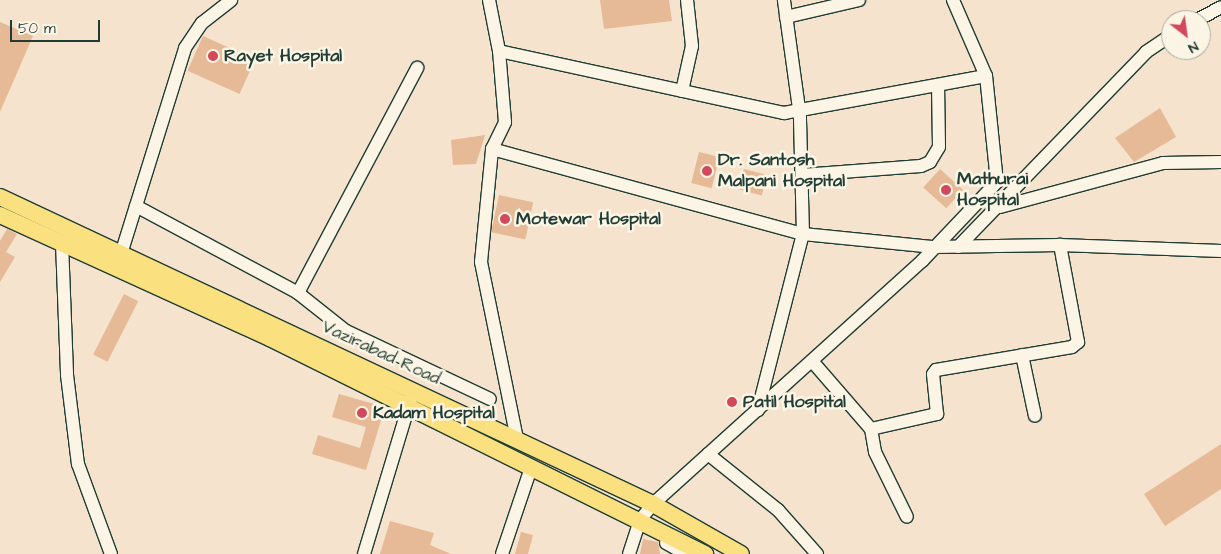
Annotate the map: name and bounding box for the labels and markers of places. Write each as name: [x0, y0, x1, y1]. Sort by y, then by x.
place label: Rayet Hospital: [224, 45, 342, 67]
marker: Rayet Hospital: [206, 49, 220, 63]
place label: Dr. Santosh Malpani Hospital: [718, 150, 845, 192]
marker: Dr. Santosh Malpani Hospital: [700, 164, 714, 178]
place label: Mathurai Hospital: [957, 169, 1028, 212]
marker: Mathurai Hospital: [939, 183, 953, 197]
place label: Motewar Hospital: [516, 208, 661, 230]
marker: Motewar Hospital: [498, 212, 512, 226]
place label: Patil Hospital: [743, 391, 846, 413]
marker: Patil Hospital: [725, 395, 739, 409]
place label: Kadam Hospital: [373, 402, 495, 424]
marker: Kadam Hospital: [355, 406, 369, 420]

